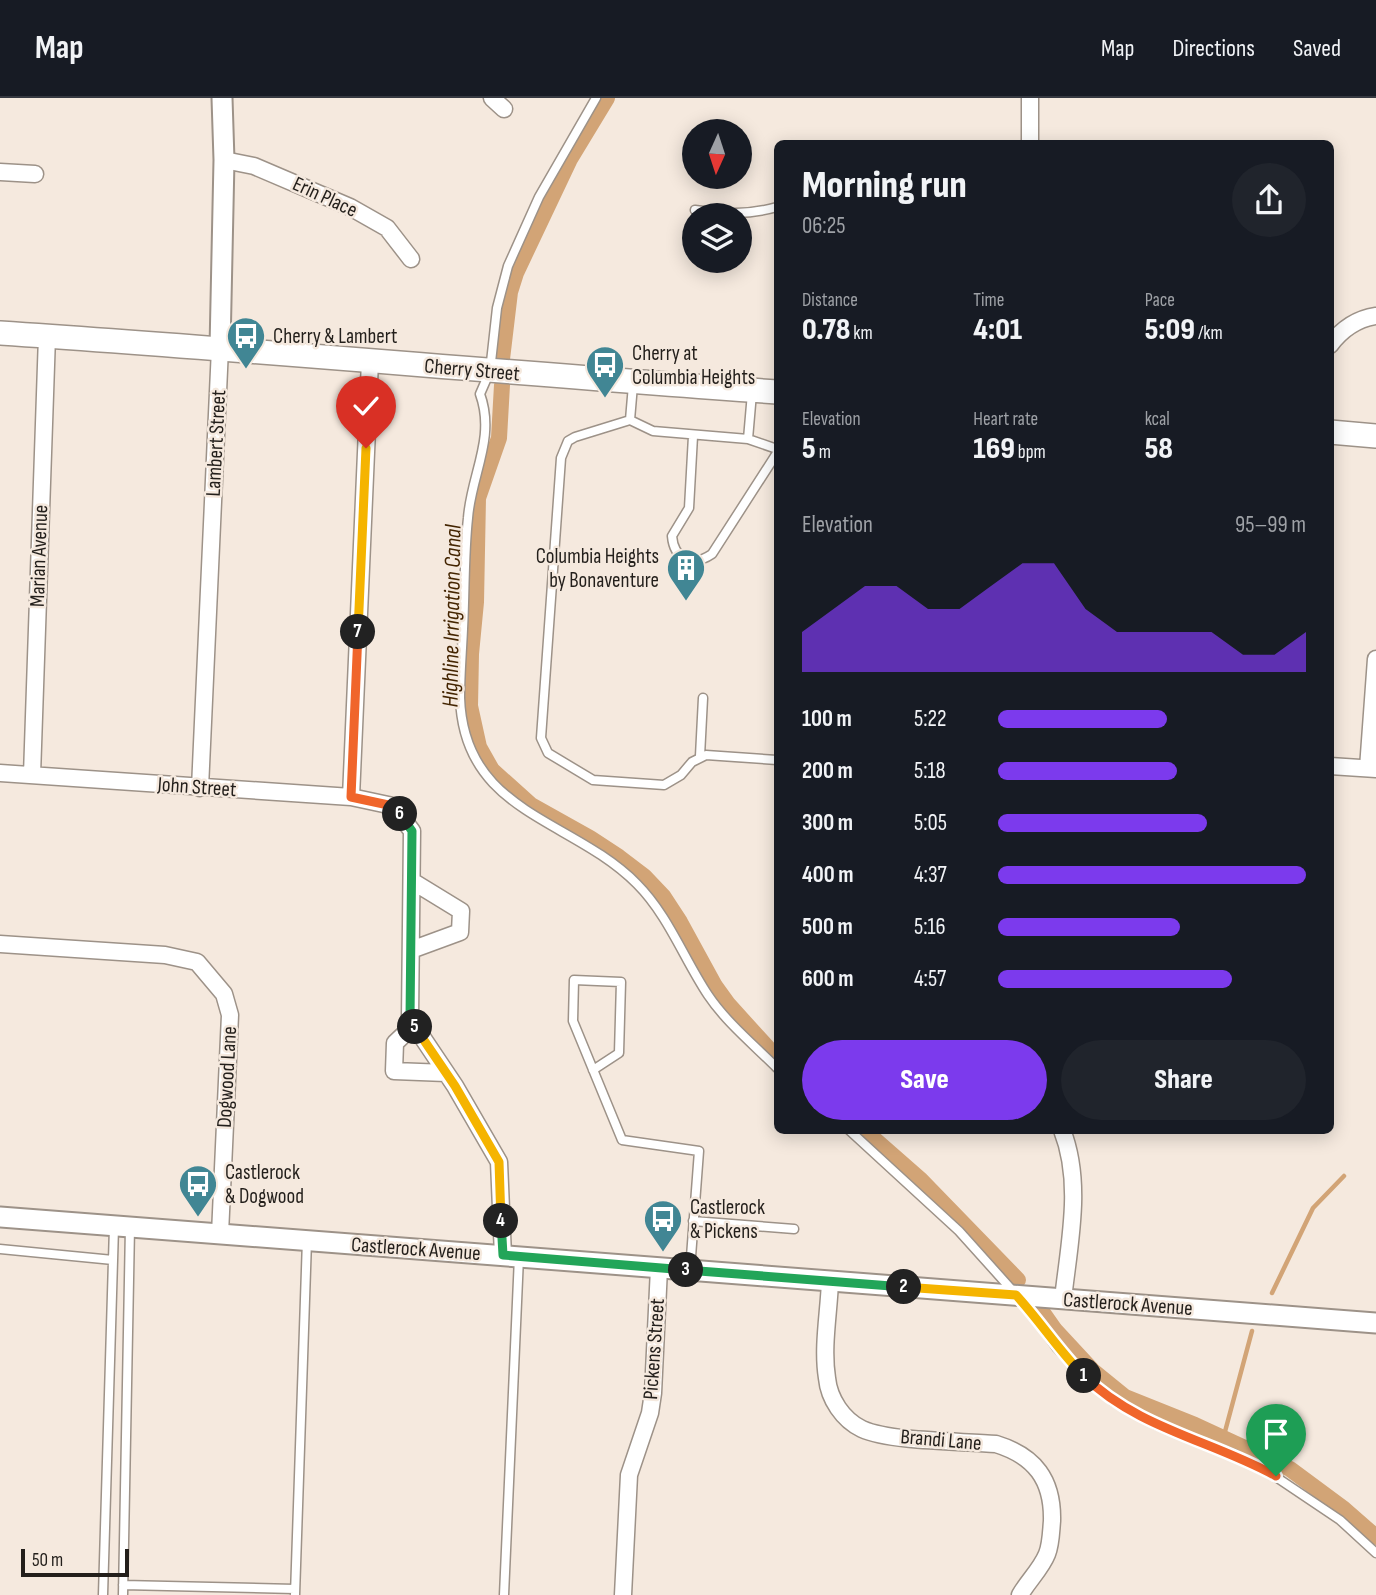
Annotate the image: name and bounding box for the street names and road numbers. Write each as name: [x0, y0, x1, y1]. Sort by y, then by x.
street label: Erin Place: [289, 171, 361, 223]
street label: Cherry Street: [423, 353, 521, 387]
street label: Lambert Street: [201, 389, 231, 497]
street label: Marian Avenue: [25, 504, 53, 608]
street label: John Street: [156, 772, 237, 802]
street label: Dogwood Lane: [212, 1026, 242, 1128]
street label: Castlerock Avenue: [350, 1232, 482, 1266]
street label: Castlerock Avenue: [1062, 1287, 1194, 1321]
street label: Pickens Street: [638, 1298, 670, 1400]
street label: Brandi Lane: [899, 1424, 983, 1456]

